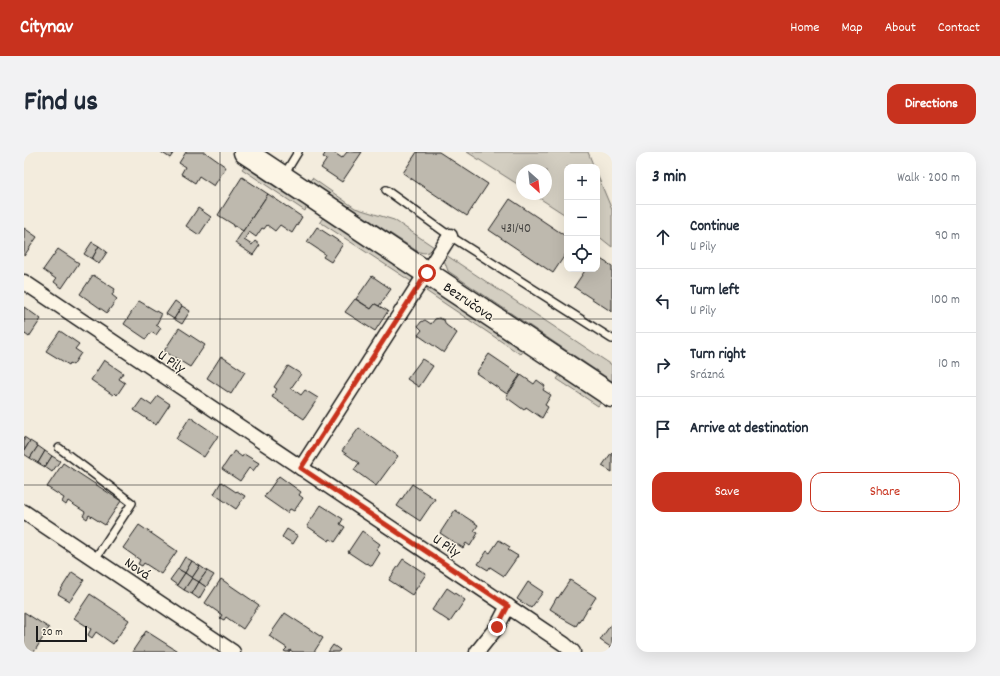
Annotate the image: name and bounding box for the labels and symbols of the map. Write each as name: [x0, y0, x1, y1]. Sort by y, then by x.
north arrow: [516, 164, 552, 200]
house number: 431/40: [501, 220, 531, 239]
route start: [418, 264, 436, 282]
street label: Bezručova: [438, 277, 499, 328]
street label: U Pily: [152, 345, 190, 381]
street label: U Pily: [427, 529, 465, 565]
street label: Nová: [119, 553, 155, 587]
route end: [488, 618, 506, 636]
scale bar: [36, 624, 87, 643]

